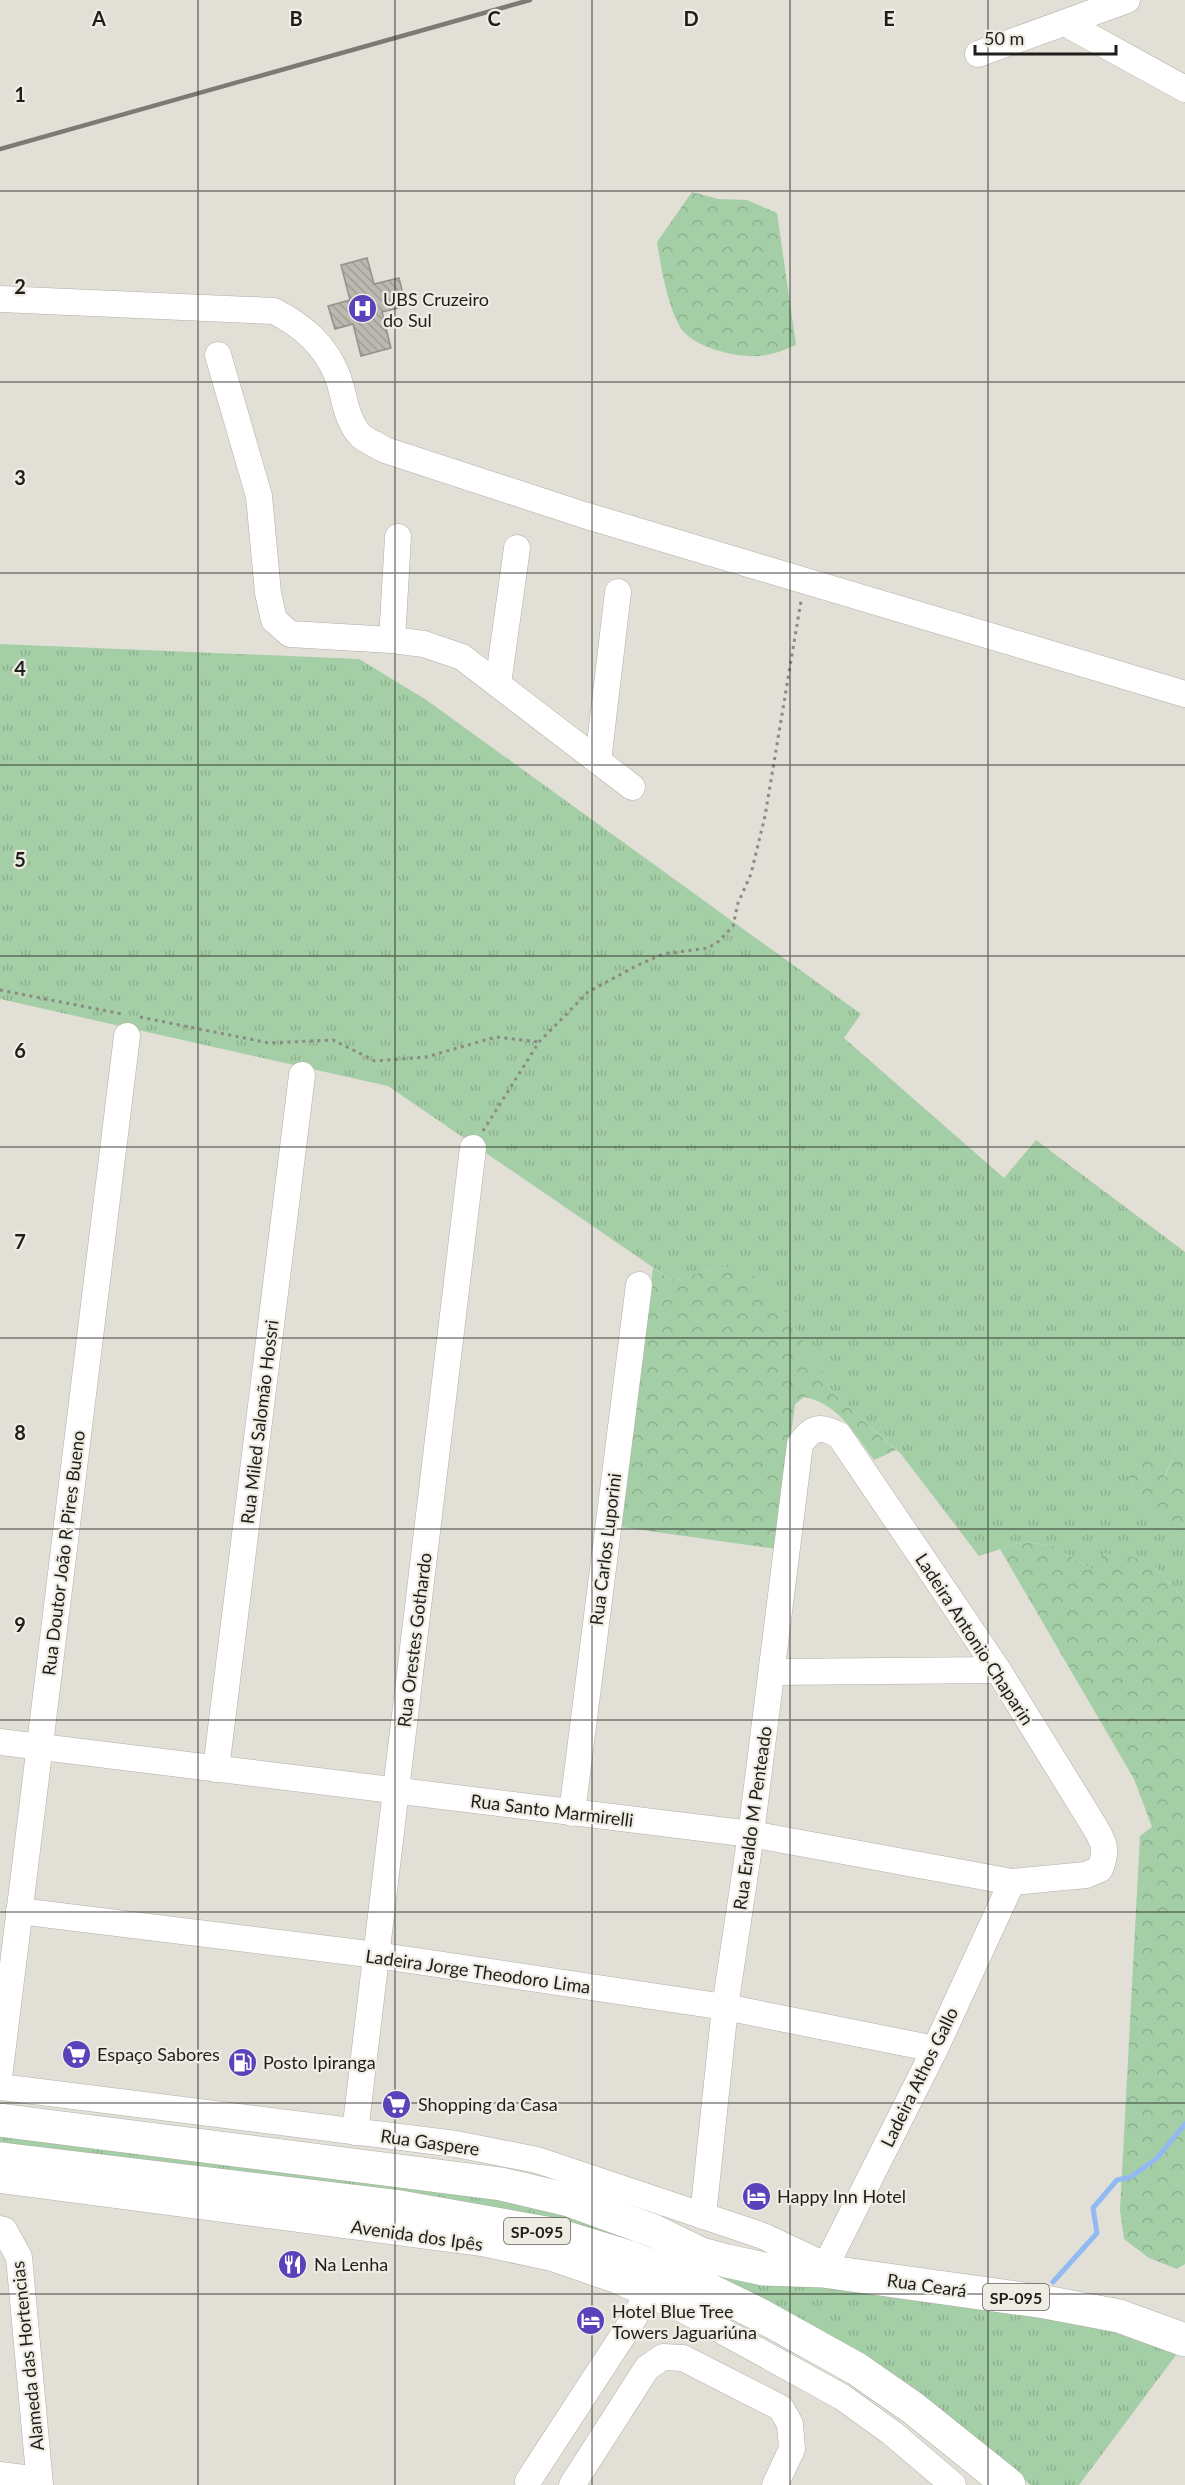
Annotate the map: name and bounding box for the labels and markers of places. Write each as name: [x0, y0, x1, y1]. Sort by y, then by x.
place label: UBS Cruzeiro do Sul: [383, 288, 489, 331]
hospital icon: UBS Cruzeiro do Sul: [346, 293, 378, 325]
supermarket icon: Espaço Sabores: [60, 2038, 92, 2070]
place label: Espaço Sabores: [97, 2043, 220, 2065]
fuel station icon: Posto Ipiranga: [226, 2046, 258, 2078]
place label: Posto Ipiranga: [263, 2051, 376, 2073]
supermarket icon: Shopping da Casa: [381, 2088, 413, 2120]
place label: Shopping da Casa: [418, 2093, 558, 2115]
hotel icon: Happy Inn Hotel: [740, 2180, 772, 2212]
place label: Happy Inn Hotel: [777, 2185, 906, 2207]
restaurant icon: Na Lenha: [277, 2248, 309, 2280]
place label: Na Lenha: [314, 2253, 388, 2275]
place label: Hotel Blue Tree Towers Jaguariúna: [612, 2300, 757, 2343]
hotel icon: Hotel Blue Tree Towers Jaguariúna: [575, 2305, 607, 2337]

